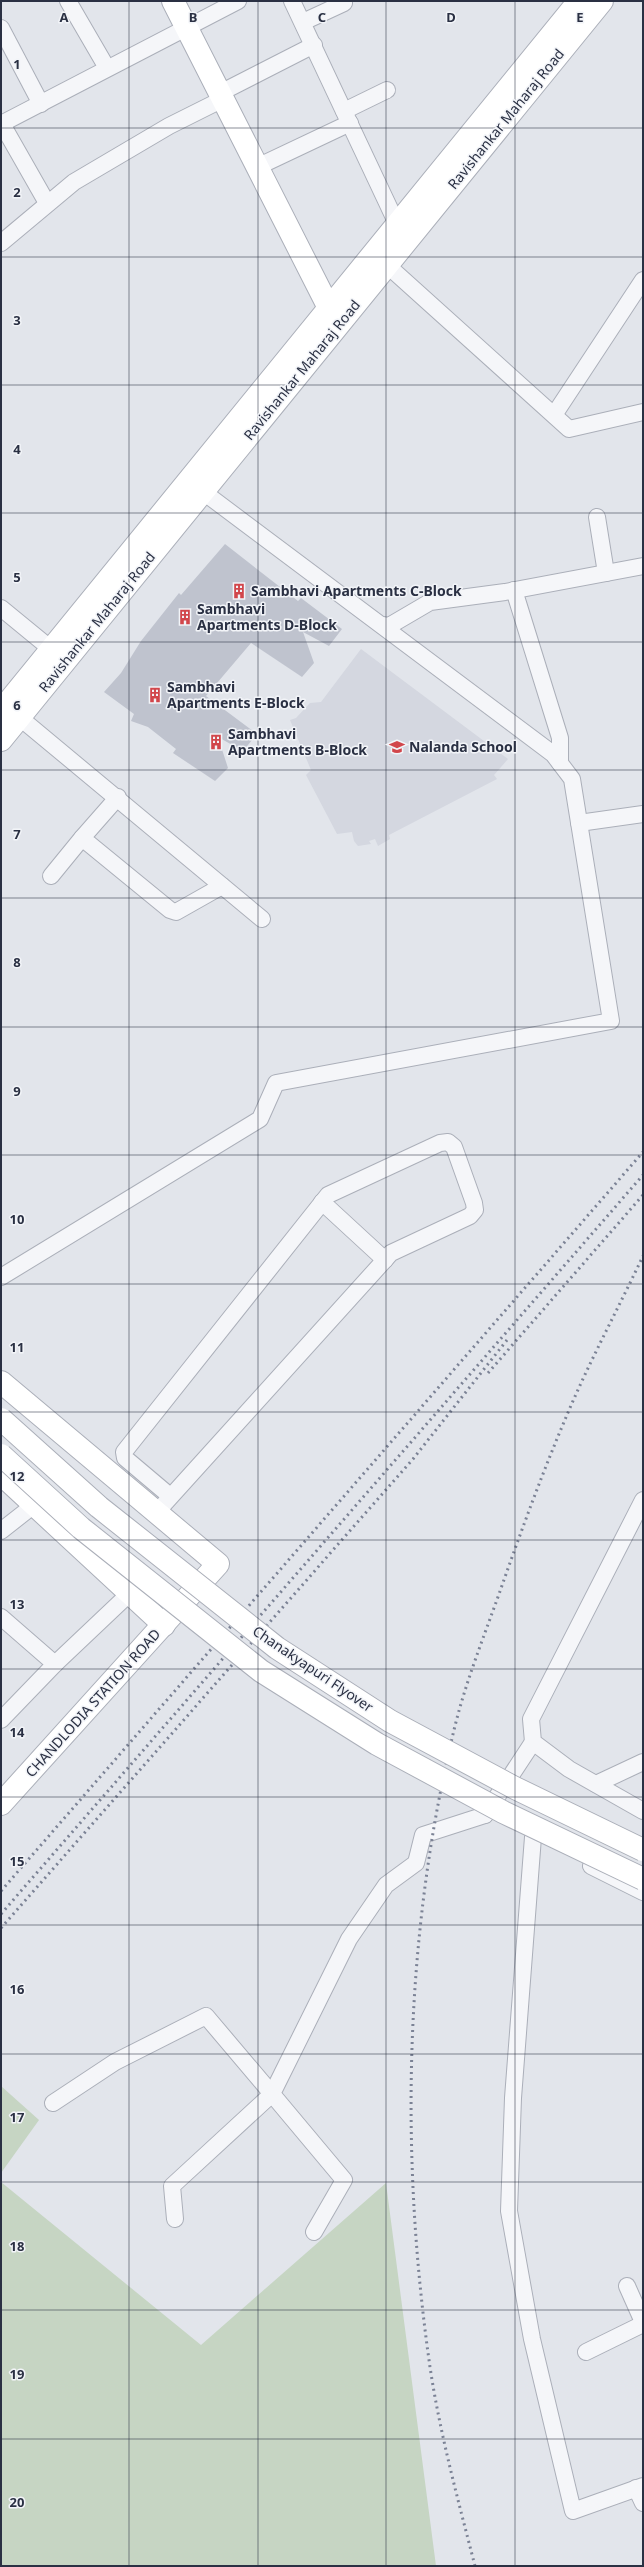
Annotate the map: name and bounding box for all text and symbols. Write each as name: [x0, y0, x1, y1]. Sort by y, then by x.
text: A: [60, 8, 69, 26]
text: B: [189, 8, 197, 26]
text: C: [318, 8, 326, 26]
text: D: [446, 8, 456, 26]
text: E: [576, 8, 584, 26]
street label: Ravishankar Maharaj Road: [443, 45, 568, 193]
text: 1: [13, 55, 21, 73]
text: 2: [13, 183, 21, 201]
street label: Ravishankar Maharaj Road: [239, 296, 364, 444]
text: 3: [13, 311, 21, 329]
text: 4: [13, 440, 21, 458]
street label: Ravishankar Maharaj Road: [34, 548, 159, 696]
text: 5: [13, 568, 21, 586]
place label: Sambhavi Apartments C-Block: [251, 581, 462, 600]
building icon: Sambhavi Apartments C-Block: [230, 582, 248, 600]
place label: Sambhavi Apartments D-Block: [197, 599, 337, 634]
building icon: Sambhavi Apartments D-Block: [176, 608, 194, 626]
place label: Sambhavi Apartments E-Block: [167, 677, 305, 712]
building icon: Sambhavi Apartments E-Block: [146, 686, 164, 704]
text: 6: [13, 696, 21, 714]
place label: Sambhavi Apartments B-Block: [228, 724, 367, 759]
building icon: Sambhavi Apartments B-Block: [207, 733, 225, 751]
place label: Nalanda School: [409, 737, 517, 756]
school or university icon: Nalanda School: [388, 738, 406, 756]
text: 7: [13, 825, 21, 843]
text: 8: [13, 953, 21, 971]
text: 9: [13, 1082, 21, 1100]
text: 10: [10, 1210, 24, 1228]
text: 11: [10, 1338, 24, 1356]
text: 12: [10, 1467, 24, 1485]
text: 13: [10, 1595, 24, 1613]
street label: Chanakyapuri Flyover: [249, 1621, 377, 1716]
street label: CHANDLODIA STATION ROAD: [21, 1624, 164, 1781]
text: 14: [10, 1723, 25, 1741]
text: 15: [10, 1852, 24, 1870]
text: 16: [10, 1980, 24, 1998]
text: 17: [10, 2108, 24, 2126]
text: 18: [10, 2237, 24, 2255]
text: 19: [10, 2365, 24, 2383]
text: 20: [10, 2493, 24, 2511]

